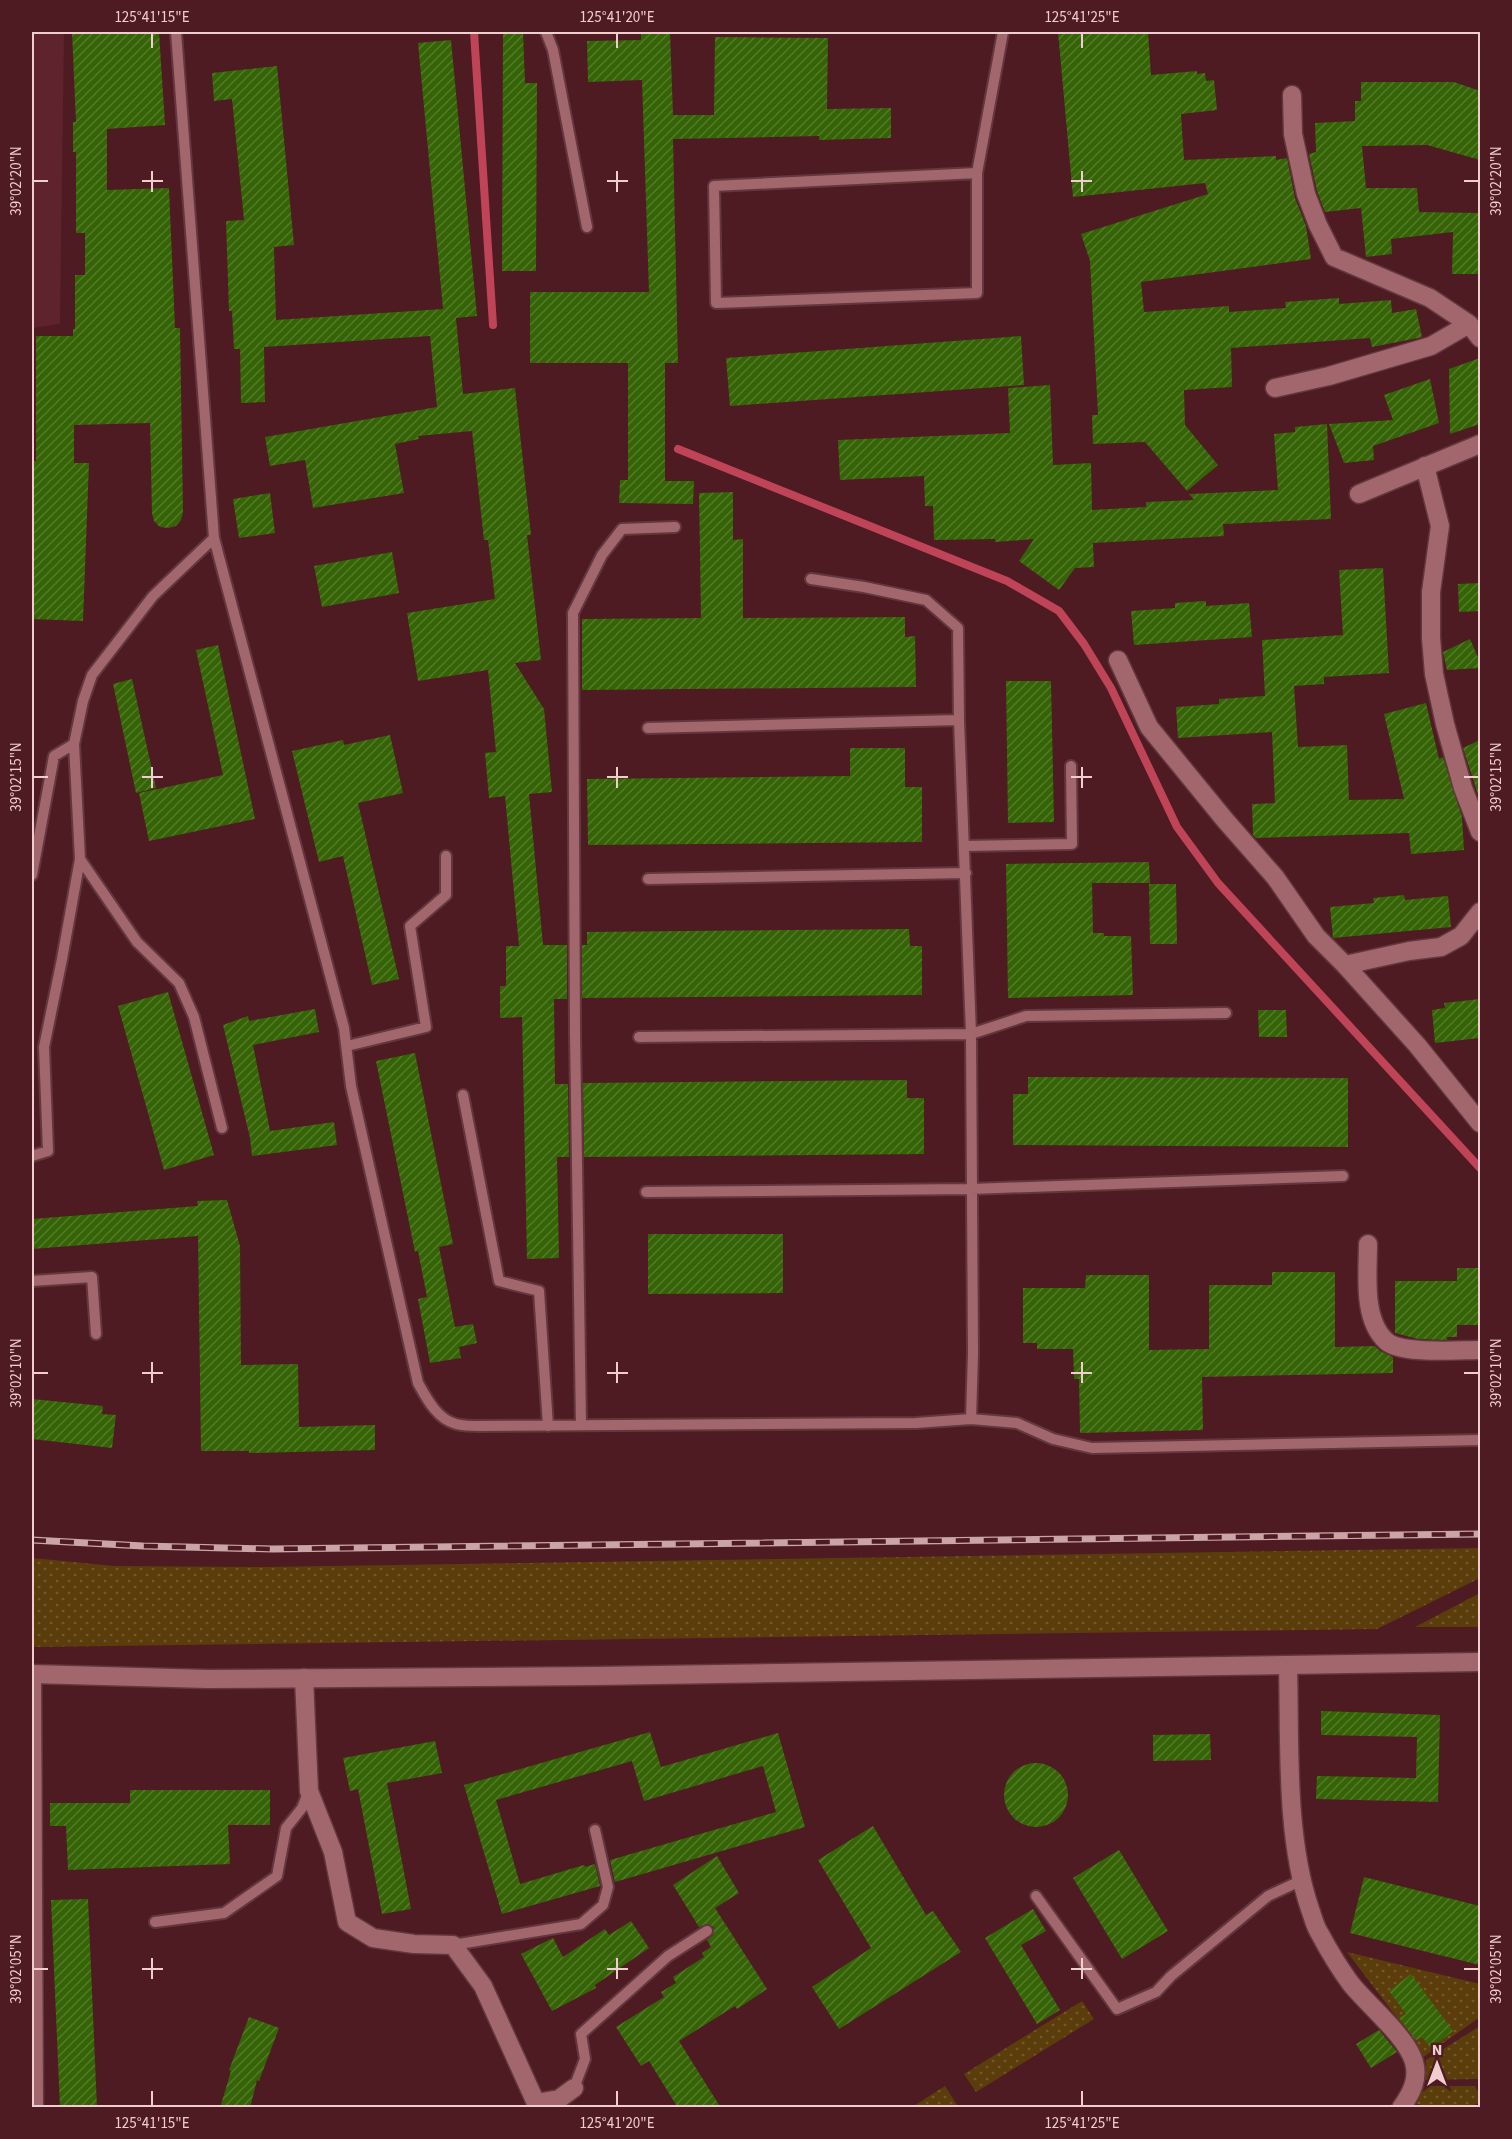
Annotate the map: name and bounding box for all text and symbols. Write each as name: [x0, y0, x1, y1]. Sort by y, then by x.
text: 125°41'15"E: [114, 7, 190, 28]
text: 125°41'20"E: [579, 7, 655, 28]
text: 125°41'25"E: [1044, 7, 1120, 28]
text: 39°02'20"N: [6, 146, 27, 216]
text: 39°02'20"N: [1486, 146, 1507, 216]
text: 39°02'15"N: [6, 742, 27, 812]
text: 39°02'15"N: [1486, 742, 1507, 812]
text: 39°02'10"N: [6, 1338, 27, 1408]
text: 39°02'10"N: [1486, 1338, 1507, 1408]
text: 39°02'05"N: [6, 1934, 27, 2004]
text: 39°02'05"N: [1486, 1934, 1507, 2004]
north arrow: [1407, 2034, 1467, 2094]
text: N: [1432, 2039, 1442, 2061]
text: 125°41'15"E: [114, 2113, 190, 2134]
text: 125°41'20"E: [579, 2113, 655, 2134]
text: 125°41'25"E: [1044, 2113, 1120, 2134]

